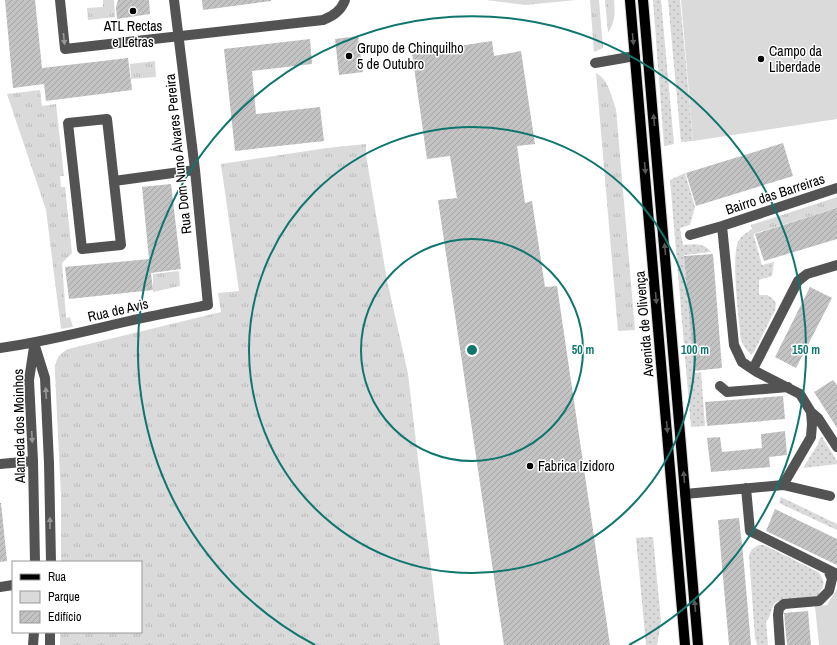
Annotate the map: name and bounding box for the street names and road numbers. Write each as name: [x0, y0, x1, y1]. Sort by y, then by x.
street label: Rua Dom Nuno Álvares Pereira: [161, 72, 195, 235]
street label: Bairro das Barreiras: [723, 169, 827, 219]
street label: Avenida de Olivença: [630, 270, 658, 379]
street label: Rua de Avis: [86, 294, 150, 326]
street label: Alameda dos Moinhos: [9, 368, 29, 484]

